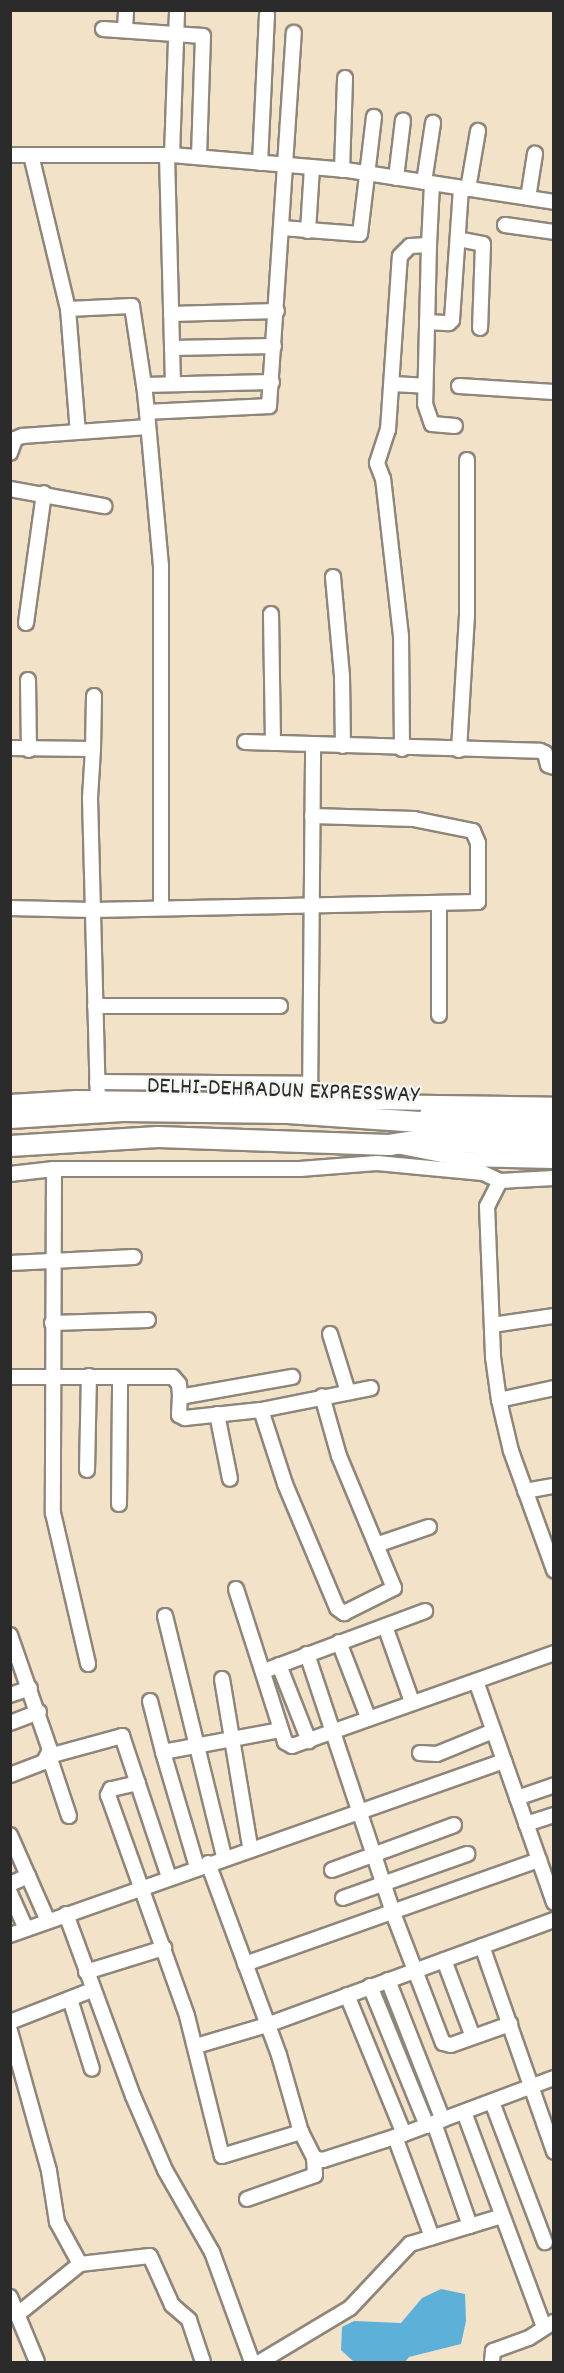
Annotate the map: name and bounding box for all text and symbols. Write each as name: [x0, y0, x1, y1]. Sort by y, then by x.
street label: DELHI-DEHRADUN EXPRESSWAY: [146, 1073, 420, 1111]

